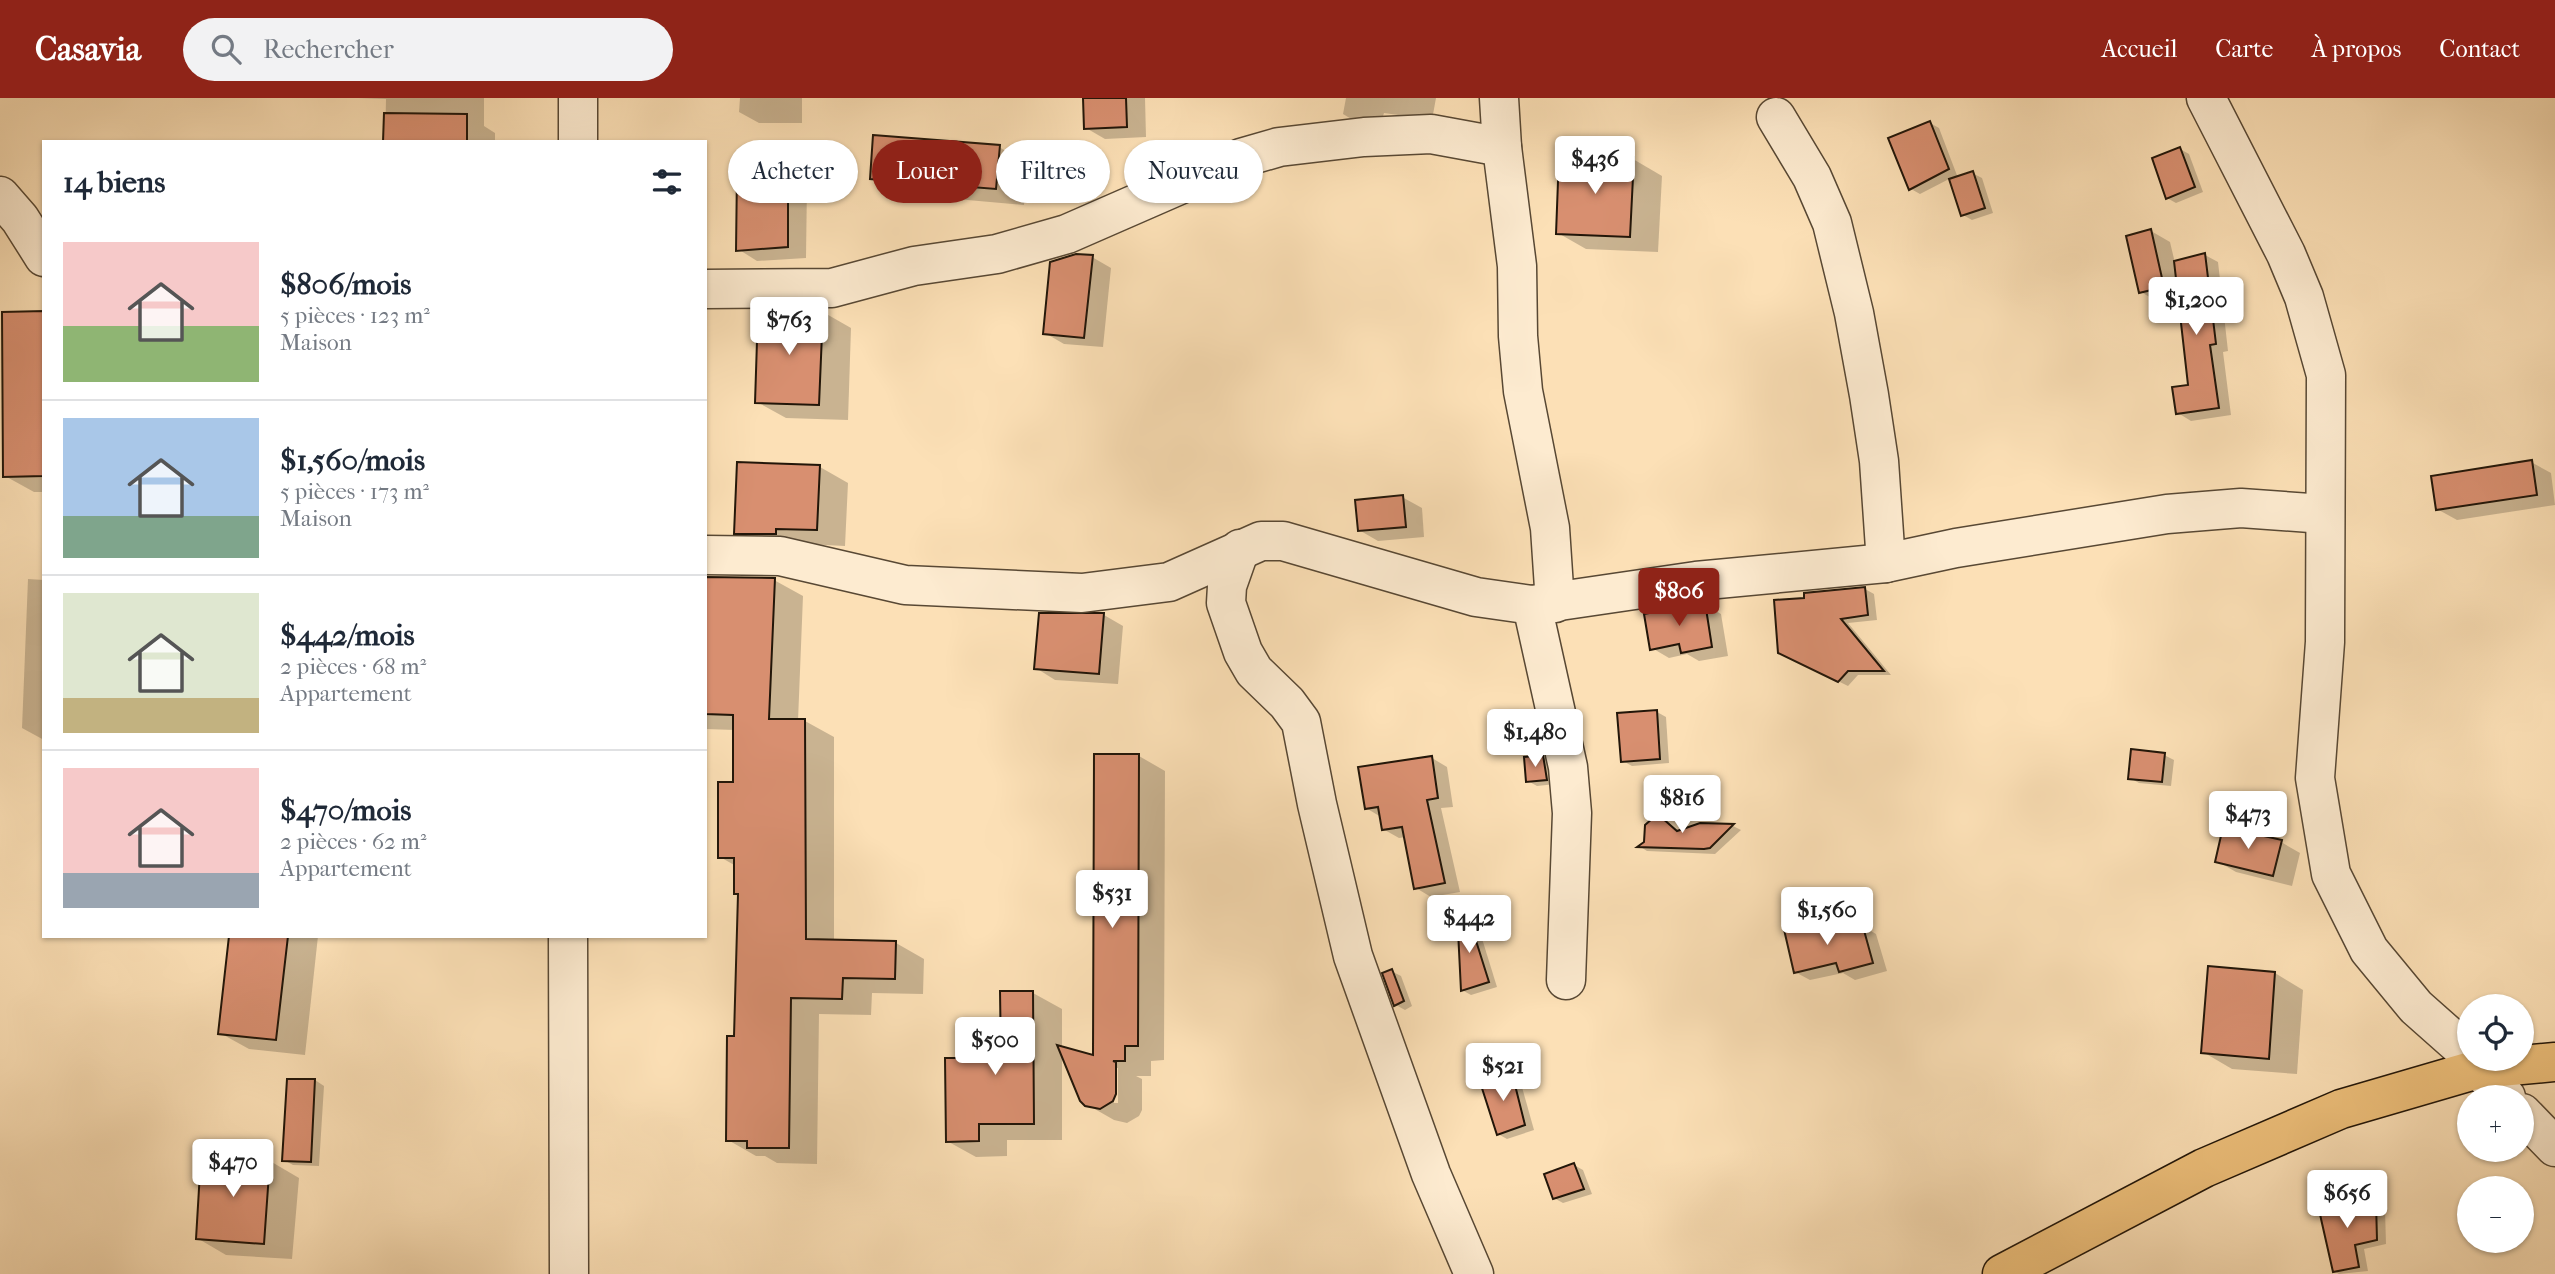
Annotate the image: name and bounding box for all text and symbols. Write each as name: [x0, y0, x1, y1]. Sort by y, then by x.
search box: [183, 18, 673, 81]
text: Casavia: [35, 30, 141, 69]
icon: search: [207, 30, 245, 68]
text: Rechercher: [263, 34, 394, 65]
text: Accueil: [2102, 35, 2177, 63]
text: Carte: [2215, 35, 2273, 63]
text: À propos: [2311, 35, 2401, 63]
text: Contact: [2439, 35, 2520, 63]
pin: $436: [1554, 136, 1636, 196]
chip: Acheter: [728, 140, 858, 203]
chip: Louer: [872, 140, 982, 203]
chip: Filtres: [996, 140, 1110, 203]
chip: Nouveau: [1124, 140, 1263, 203]
text: $436: [1571, 145, 1619, 172]
icon: filters: [648, 163, 686, 201]
text: 14 biens: [63, 165, 165, 200]
text: $806/mois: [280, 267, 411, 302]
icon: home: [119, 270, 203, 354]
pin: $1,200: [2139, 278, 2253, 337]
text: $1,200: [2165, 286, 2227, 313]
pin: $763: [748, 298, 830, 357]
text: 5 pièces · 123 m²: [280, 302, 430, 329]
text: $763: [766, 306, 812, 333]
text: Maison: [280, 329, 352, 356]
text: $1,560/mois: [280, 443, 425, 478]
icon: home: [119, 446, 203, 530]
text: 5 pièces · 173 m²: [280, 478, 429, 505]
text: Maison: [280, 505, 352, 532]
pin: $806: [1638, 568, 1720, 628]
text: $806: [1654, 577, 1704, 604]
text: $442/mois: [280, 618, 415, 653]
icon: home: [119, 621, 203, 705]
text: 2 pièces · 68 m²: [280, 653, 426, 680]
text: Appartement: [280, 680, 412, 707]
pin: $1,480: [1478, 710, 1592, 769]
text: $1,480: [1503, 718, 1567, 745]
pin: $816: [1641, 776, 1723, 835]
text: $816: [1660, 784, 1704, 811]
pin: $473: [2207, 792, 2289, 851]
text: $470/mois: [280, 793, 411, 828]
icon: home: [119, 796, 203, 880]
text: $473: [2225, 800, 2271, 827]
text: 2 pièces · 62 m²: [280, 828, 426, 855]
text: Appartement: [280, 855, 412, 882]
pin: $531: [1071, 870, 1153, 930]
text: $531: [1092, 879, 1132, 906]
pin: $1,560: [1770, 888, 1884, 947]
pin: $442: [1428, 896, 1510, 955]
text: $1,560: [1797, 896, 1857, 923]
text: $442: [1443, 904, 1495, 931]
map controls: [2457, 994, 2534, 1253]
button: locate: [2457, 994, 2534, 1071]
pin: $500: [954, 1018, 1036, 1077]
text: $500: [971, 1026, 1019, 1053]
pin: $521: [1462, 1044, 1544, 1103]
text: $521: [1482, 1052, 1524, 1079]
button: +: [2457, 1085, 2534, 1162]
pin: $470: [192, 1140, 274, 1199]
text: $470: [208, 1148, 258, 1175]
pin: $656: [2306, 1170, 2388, 1230]
button: −: [2457, 1176, 2534, 1253]
text: $656: [2323, 1179, 2371, 1206]

